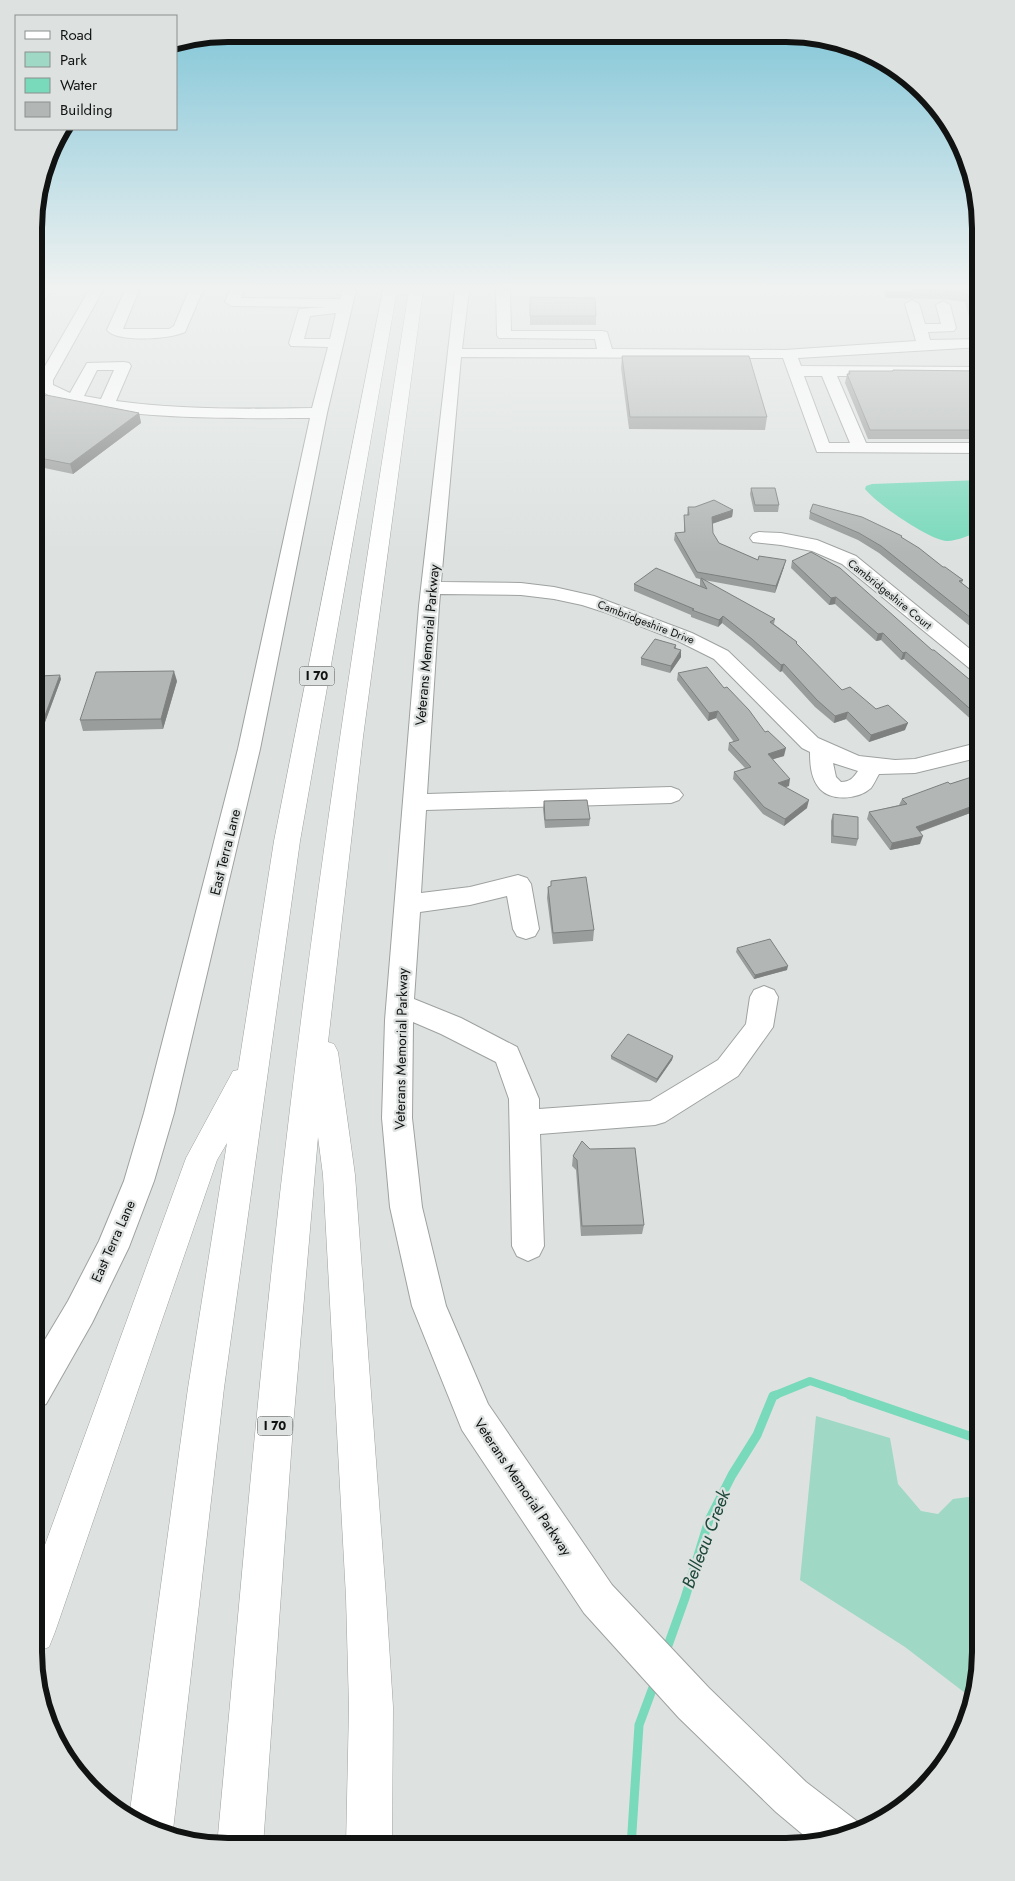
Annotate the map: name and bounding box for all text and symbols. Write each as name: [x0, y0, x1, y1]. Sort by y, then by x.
legend: [15, 15, 178, 130]
text: Road: [60, 24, 92, 46]
text: Park: [60, 49, 87, 71]
text: Water: [60, 74, 98, 96]
text: Building: [60, 99, 112, 121]
street label: Cambridgeshire Court: [845, 555, 936, 633]
street label: Veterans Memorial Parkway: [410, 563, 444, 726]
street label: Cambridgeshire Drive: [595, 596, 697, 648]
road number: I 70: [300, 666, 334, 686]
street label: East Terra Lane: [205, 807, 245, 897]
street label: Veterans Memorial Parkway: [390, 967, 412, 1130]
street label: East Terra Lane: [86, 1197, 140, 1285]
street label: Veterans Memorial Parkway: [469, 1414, 577, 1560]
road number: I 70: [258, 1416, 292, 1435]
water label: Belleau Creek: [675, 1485, 737, 1592]

